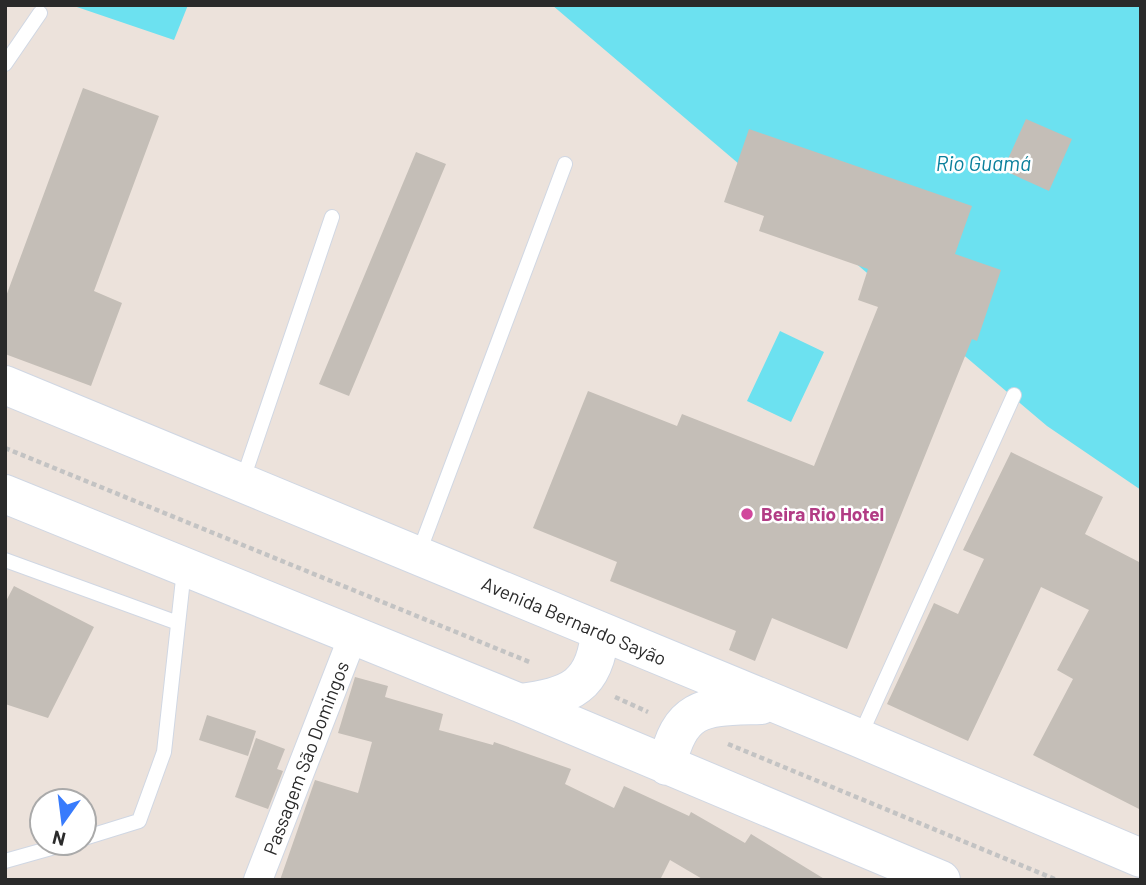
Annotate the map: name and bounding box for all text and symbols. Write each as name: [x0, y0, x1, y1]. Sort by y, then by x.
water label: Rio Guamá: [936, 150, 1031, 175]
place label: Beira Rio Hotel: [761, 502, 884, 525]
marker: Beira Rio Hotel: [739, 506, 755, 522]
street label: Avenida Bernardo Sayão: [478, 571, 670, 670]
street label: Passagem São Domingos: [258, 658, 353, 858]
north arrow: [28, 787, 98, 857]
text: N: [50, 826, 68, 852]

